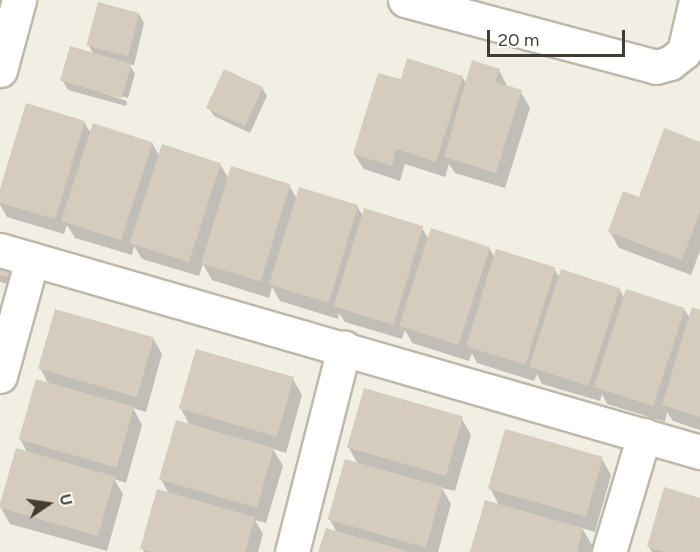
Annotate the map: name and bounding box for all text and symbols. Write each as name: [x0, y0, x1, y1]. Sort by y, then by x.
scale bar: [490, 18, 628, 56]
text: 20 m: [498, 29, 539, 51]
north arrow: [18, 474, 78, 534]
text: U: [56, 492, 77, 507]

